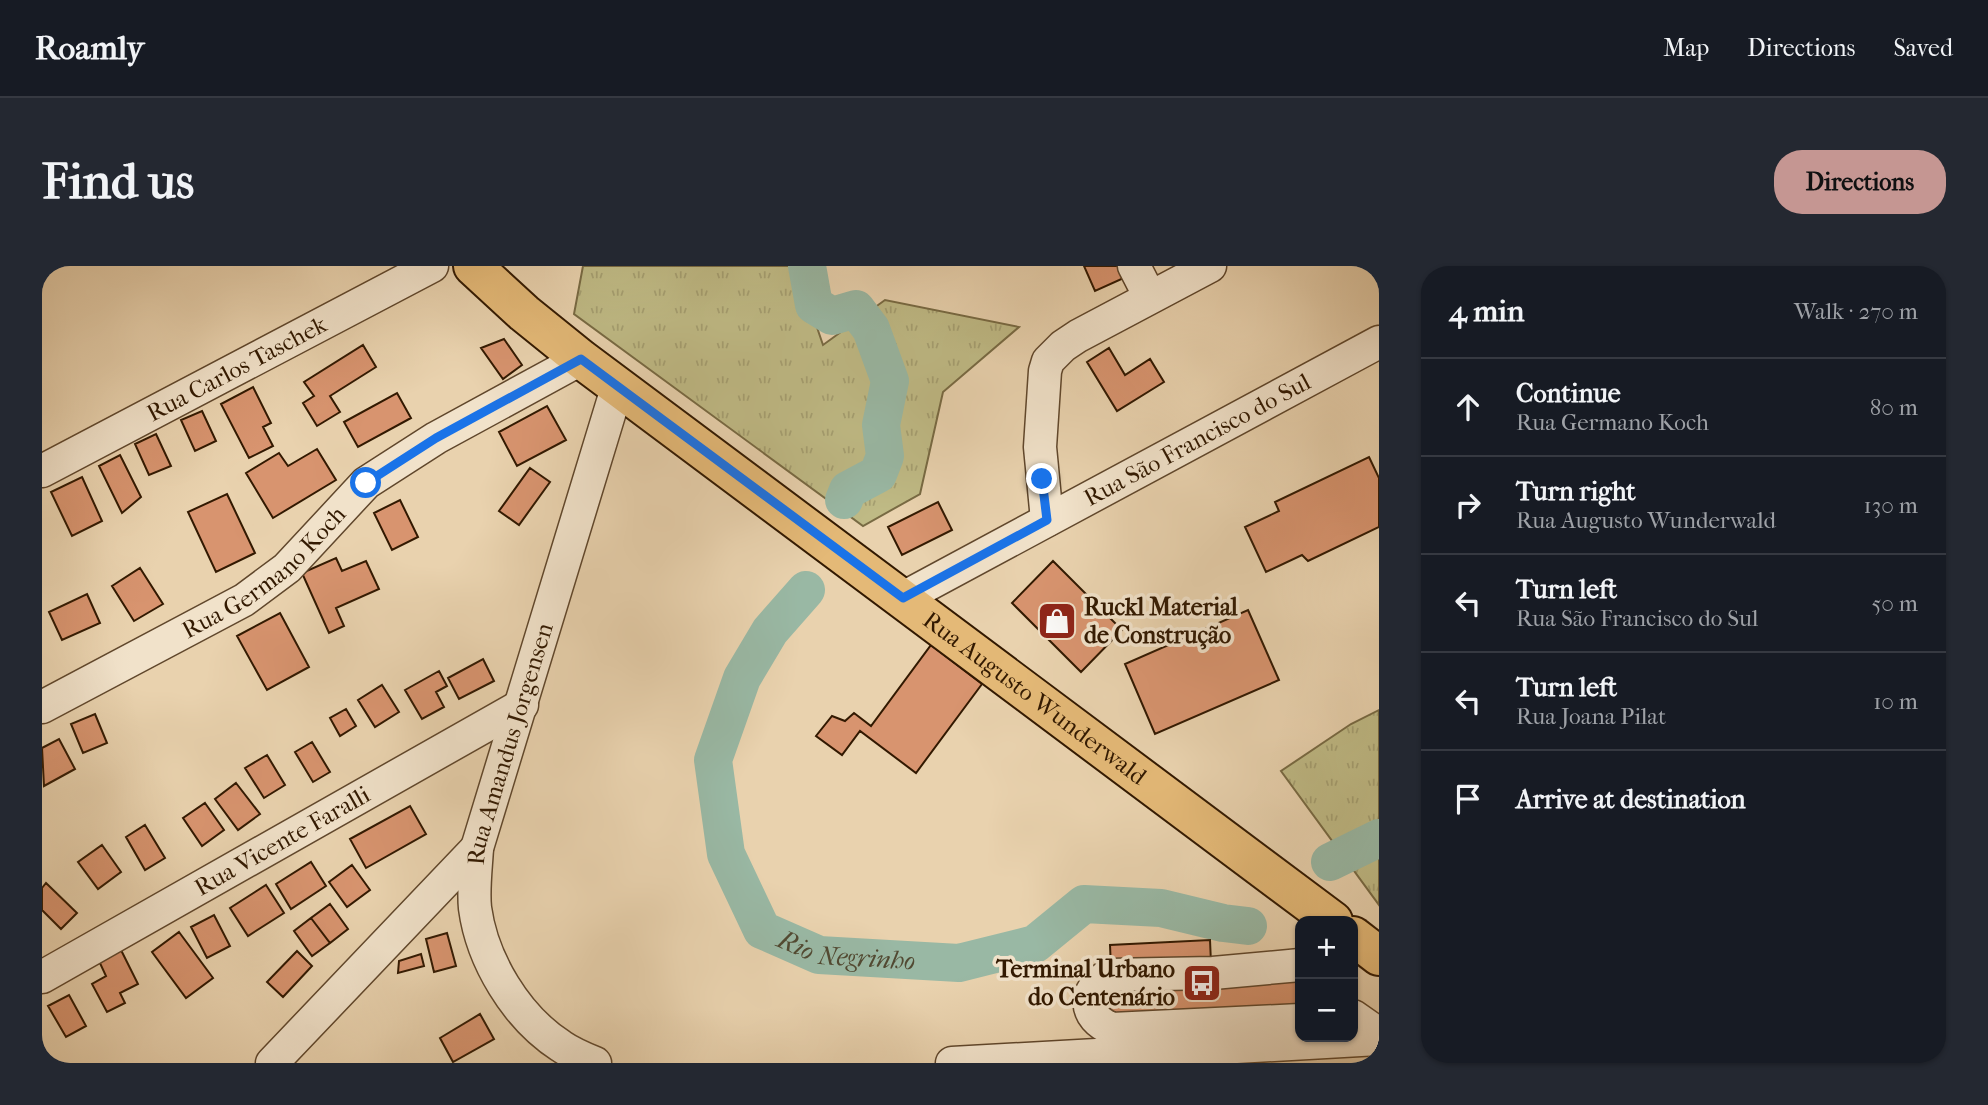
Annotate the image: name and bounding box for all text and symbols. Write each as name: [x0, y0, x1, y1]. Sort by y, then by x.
text: Roamly: [35, 29, 144, 68]
text: Map: [1663, 34, 1709, 62]
text: Directions: [1747, 34, 1855, 62]
text: Saved: [1893, 34, 1953, 62]
button: Directions: [1774, 150, 1946, 214]
text: Find us: [42, 153, 194, 211]
text: 4 min: [1449, 294, 1524, 329]
text: Walk · 270 m: [1794, 298, 1918, 325]
street label: Rua Carlos Taschek: [142, 310, 332, 427]
street label: Rua São Francisco do Sul: [1079, 367, 1316, 512]
text: Continue: [1516, 378, 1621, 409]
icon: ahead: [1449, 388, 1487, 426]
text: 80 m: [1870, 394, 1918, 421]
text: Rua Germano Koch: [1516, 409, 1709, 436]
route end: [1026, 463, 1057, 494]
route start: [350, 467, 381, 498]
text: Turn right: [1516, 476, 1636, 507]
icon: right: [1449, 486, 1487, 524]
text: 130 m: [1864, 492, 1918, 519]
street label: Rua Germano Koch: [177, 500, 352, 644]
text: Rua Augusto Wunderwald: [1516, 507, 1776, 534]
text: Turn left: [1516, 574, 1617, 605]
icon: left: [1449, 584, 1487, 622]
text: 50 m: [1871, 590, 1918, 617]
place label: Ruckl Material de Construção: [1084, 593, 1238, 650]
shop icon: Ruckl Material de Construção: [1036, 600, 1078, 642]
text: Rua São Francisco do Sul: [1516, 605, 1758, 632]
street label: Rua Augusto Wunderwald: [918, 606, 1153, 791]
street label: Rua Amandus Jorgensen: [462, 619, 559, 866]
text: Turn left: [1516, 672, 1617, 703]
icon: left: [1449, 682, 1487, 720]
text: 10 m: [1873, 688, 1918, 715]
text: Rua Joana Pilat: [1516, 703, 1666, 730]
street label: Rua Vicente Faralli: [190, 780, 375, 902]
icon: arrive: [1449, 780, 1487, 818]
text: Arrive at destination: [1516, 784, 1746, 815]
map controls: [1295, 916, 1358, 1042]
button: +: [1295, 916, 1358, 979]
water label: Rio Negrinho: [771, 923, 916, 976]
place label: Terminal Urbano do Centenário: [995, 955, 1175, 1011]
bus stop icon: Terminal Urbano do Centenário: [1181, 962, 1223, 1004]
button: −: [1295, 979, 1358, 1042]

